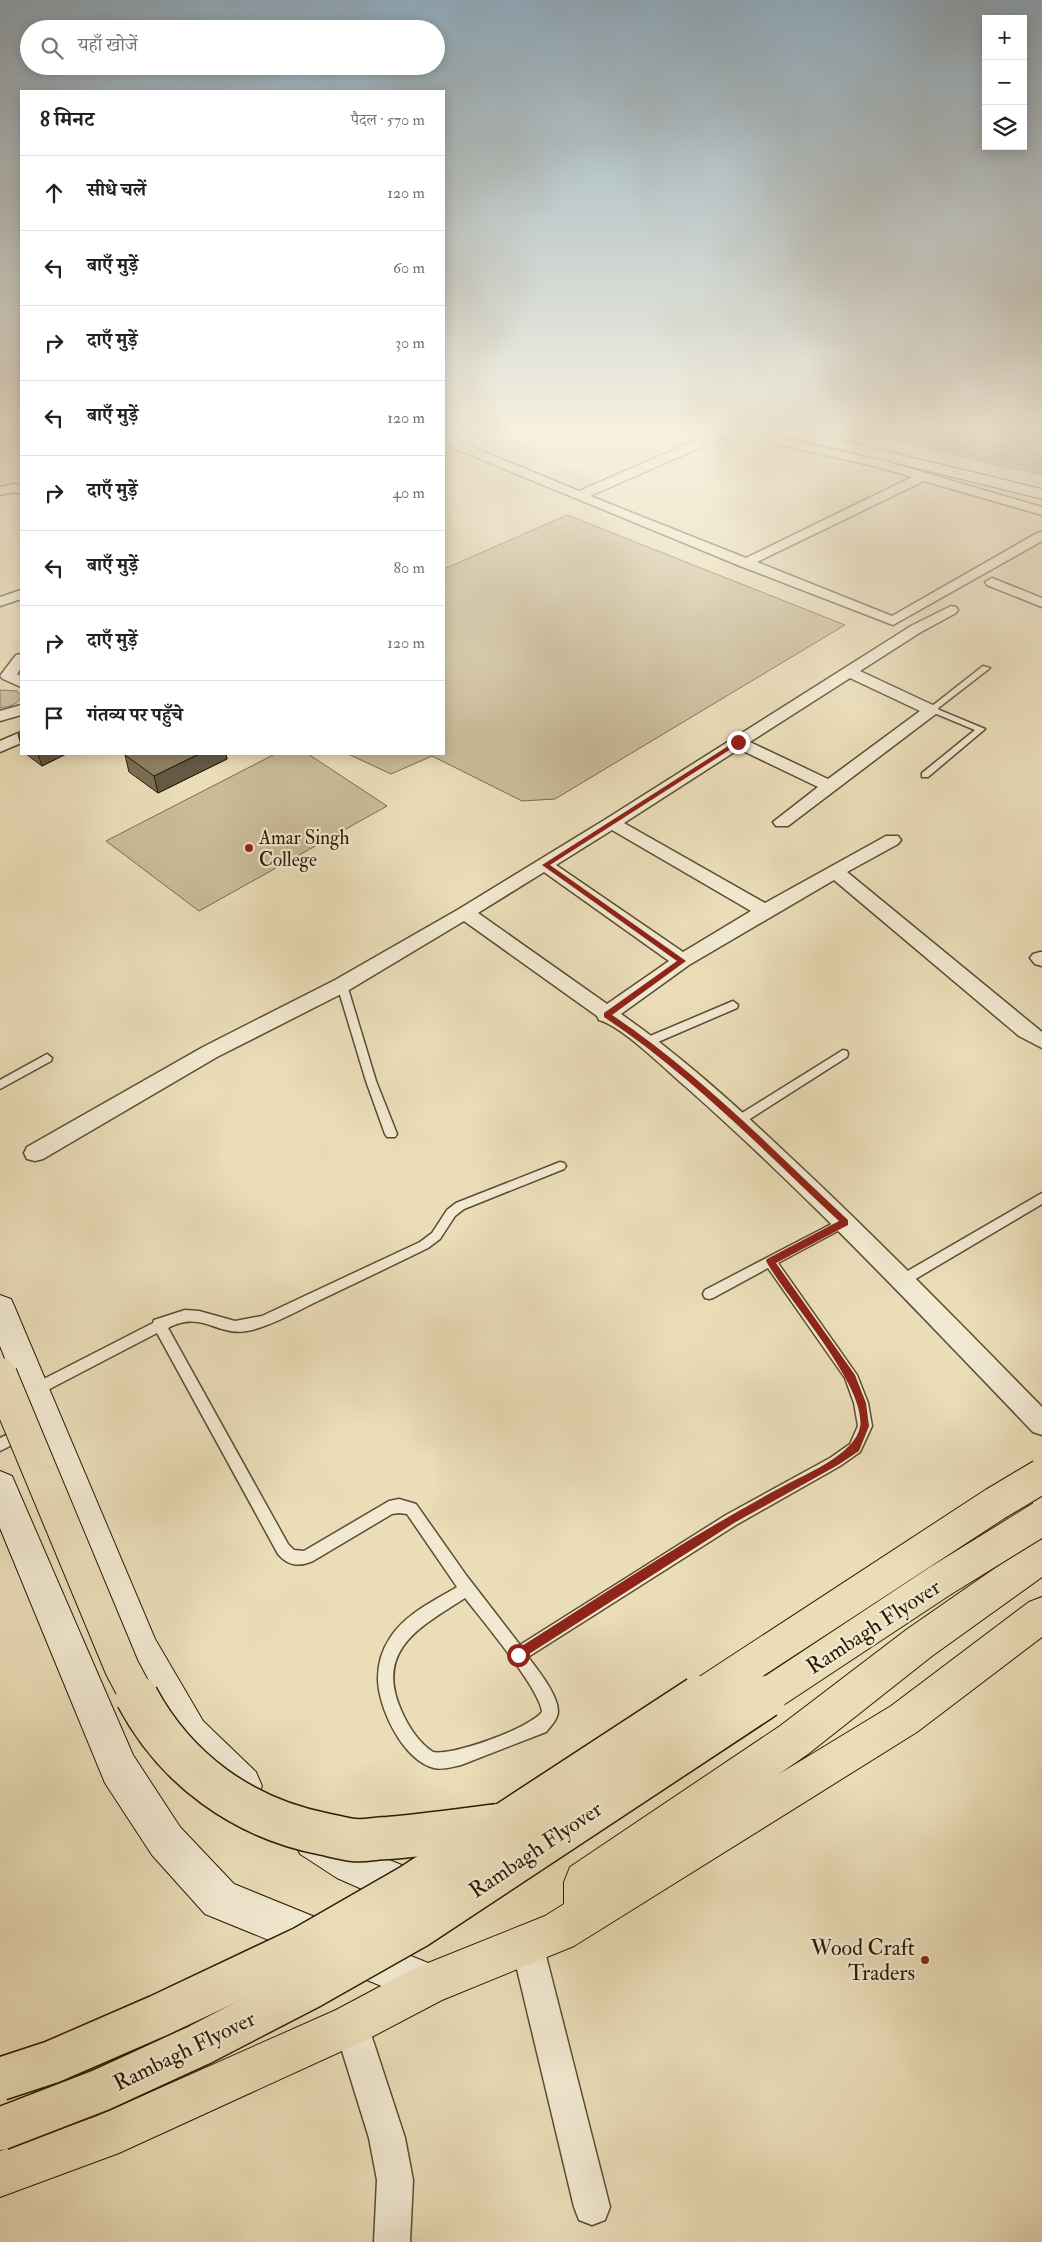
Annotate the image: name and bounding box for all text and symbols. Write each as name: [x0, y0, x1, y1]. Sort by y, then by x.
map controls: [982, 15, 1027, 150]
button: +: [982, 15, 1027, 60]
search box: [20, 20, 445, 75]
text: यहाँ खोजें: [78, 33, 138, 57]
icon: search: [38, 34, 66, 62]
button: −: [982, 60, 1027, 105]
button: layers: [982, 105, 1027, 150]
text: 8 मिनट: [40, 106, 94, 133]
text: पैदल · 570 m: [351, 110, 425, 130]
text: सीधे चलें: [87, 178, 146, 202]
icon: ahead: [40, 179, 68, 207]
text: 120 m: [387, 183, 425, 203]
text: बाएँ मुड़ें: [87, 253, 138, 277]
icon: left: [40, 254, 68, 282]
text: 60 m: [393, 258, 425, 278]
text: दाएँ मुड़ें: [87, 328, 138, 352]
icon: right: [40, 329, 68, 357]
text: 30 m: [395, 333, 425, 353]
text: बाएँ मुड़ें: [87, 403, 138, 427]
icon: left: [40, 404, 68, 432]
text: 120 m: [387, 408, 425, 428]
text: दाएँ मुड़ें: [87, 478, 138, 502]
icon: right: [40, 479, 68, 507]
text: 40 m: [392, 483, 425, 503]
text: बाएँ मुड़ें: [87, 553, 138, 577]
icon: left: [40, 554, 68, 582]
text: 80 m: [394, 558, 425, 578]
text: दाएँ मुड़ें: [87, 628, 138, 652]
icon: right: [40, 629, 68, 657]
text: 120 m: [387, 633, 425, 653]
text: गंतव्य पर पहुँचे: [87, 703, 183, 727]
icon: arrive: [40, 704, 68, 732]
route end: [727, 731, 750, 754]
place label: Amar Singh College: [258, 826, 349, 872]
marker: Amar Singh College: [243, 842, 255, 854]
street label: Rambagh Flyover: [801, 1573, 947, 1681]
route start: [507, 1644, 530, 1667]
street label: Rambagh Flyover: [464, 1795, 608, 1905]
place label: Wood Craft Traders: [810, 1934, 915, 1987]
marker: Wood Craft Traders: [919, 1954, 931, 1966]
street label: Rambagh Flyover: [109, 2004, 261, 2097]

